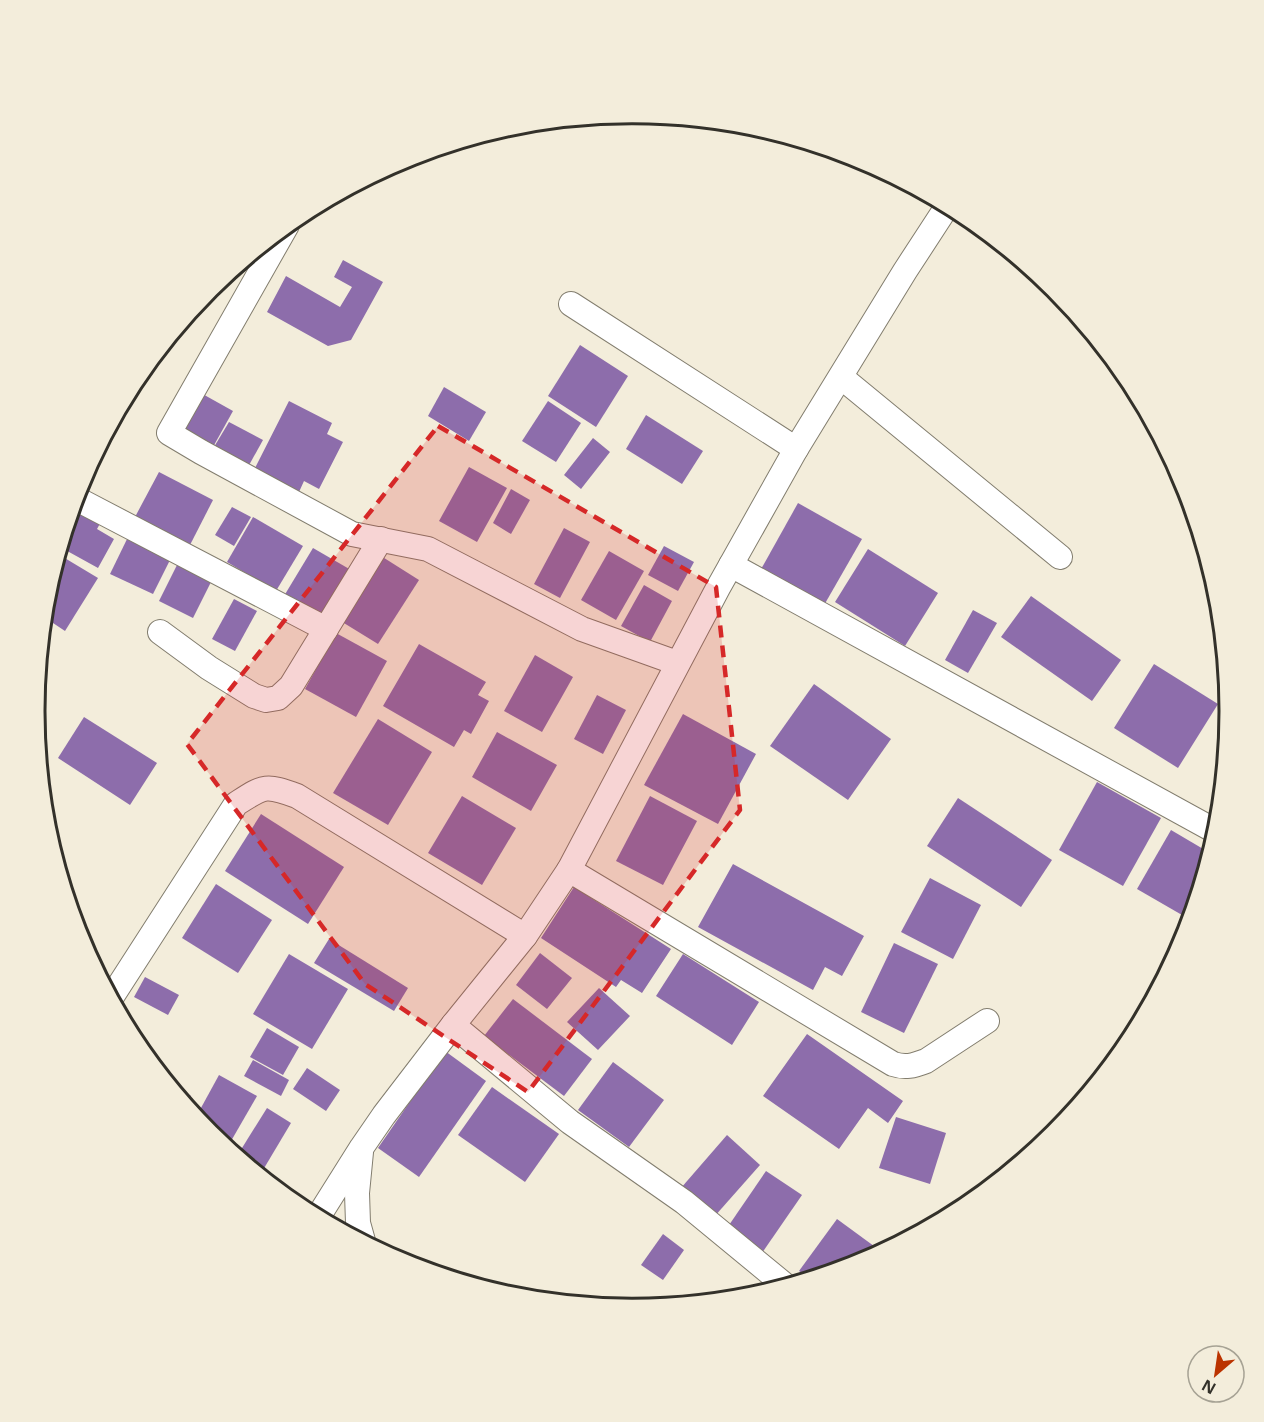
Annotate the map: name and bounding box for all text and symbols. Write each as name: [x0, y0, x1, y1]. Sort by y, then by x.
north arrow: [1186, 1344, 1246, 1404]
text: N: [1198, 1374, 1220, 1400]

